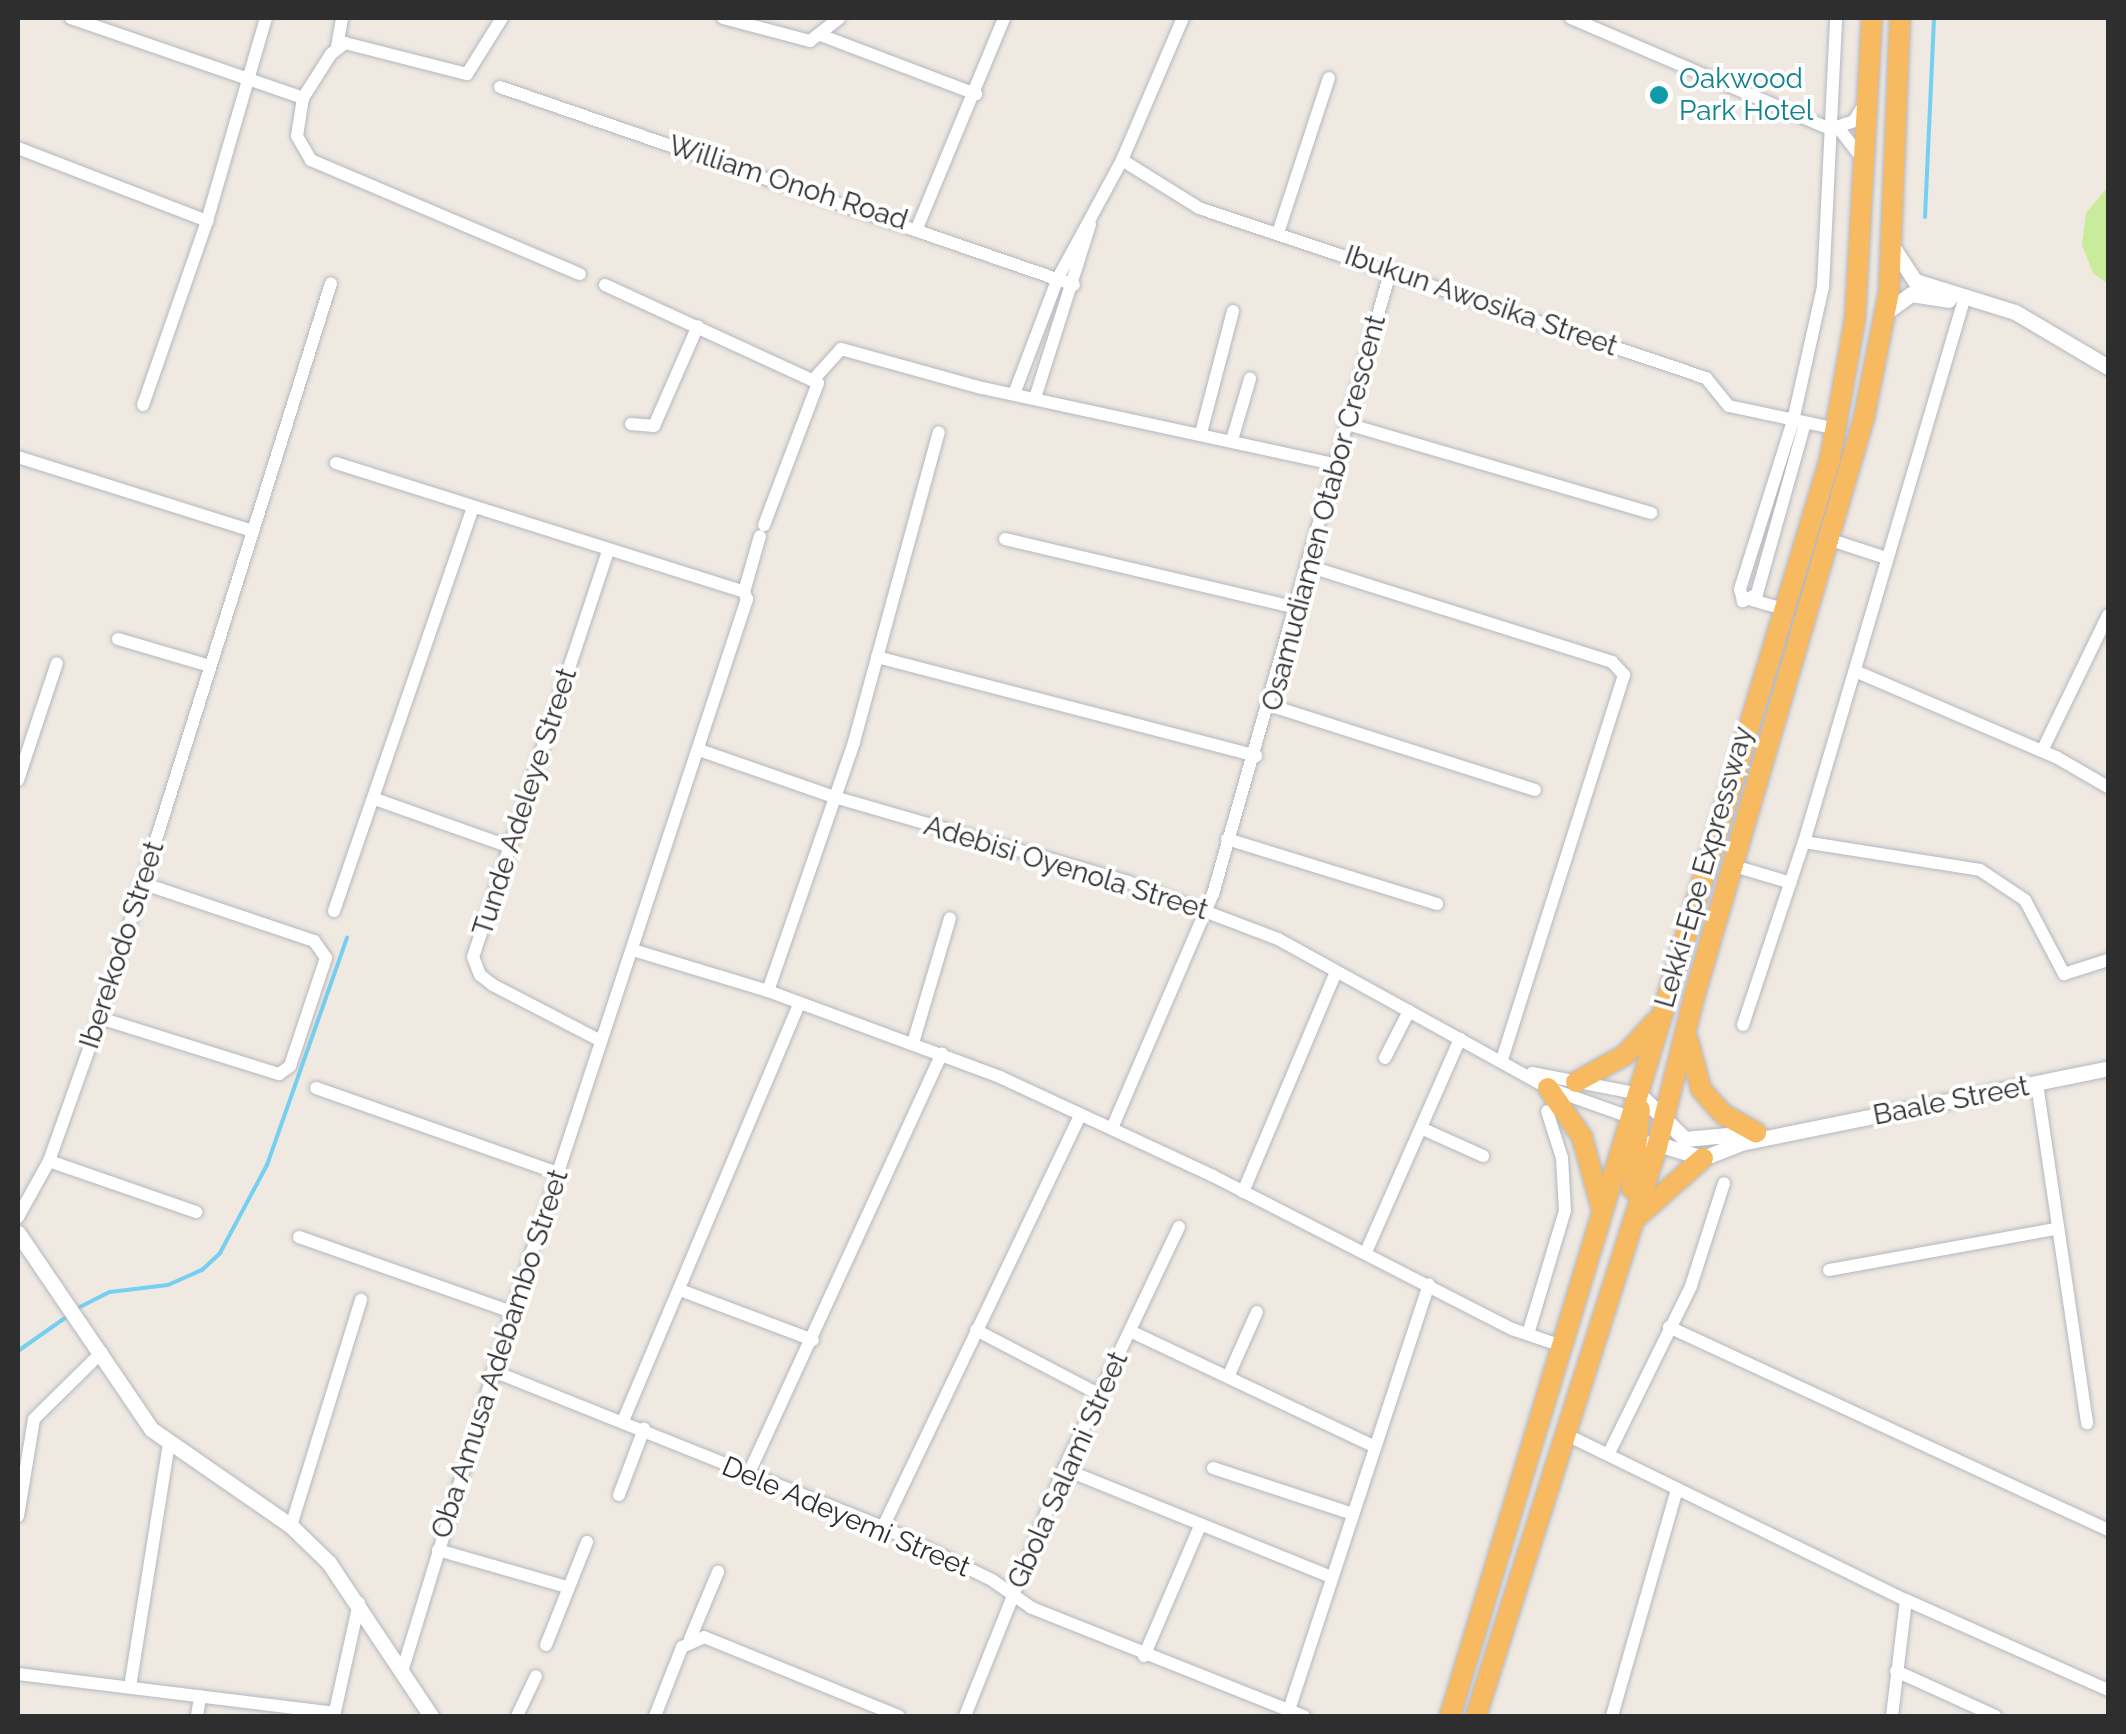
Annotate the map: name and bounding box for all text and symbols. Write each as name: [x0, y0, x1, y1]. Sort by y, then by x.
place label: Oakwood Park Hotel: [1679, 62, 1813, 128]
marker: Oakwood Park Hotel: [1648, 84, 1670, 106]
street label: William Onoh Road: [664, 128, 912, 238]
street label: Ibukun Awosika Street: [1340, 238, 1622, 364]
street label: Osamudiamen Otabor Crescent: [1255, 311, 1393, 715]
street label: Tunde Adeleye Street: [466, 663, 584, 941]
street label: Lekki-Epe Expressway: [1648, 722, 1760, 1012]
street label: Adebisi Oyenola Street: [920, 809, 1212, 927]
street label: Iberekodo Street: [73, 837, 171, 1053]
street label: Baale Street: [1870, 1069, 2032, 1133]
street label: Oba Amusa Adebambo Street: [424, 1165, 576, 1543]
street label: Gbola Salami Street: [1001, 1346, 1135, 1594]
street label: Dele Adeyemi Street: [716, 1449, 976, 1585]

